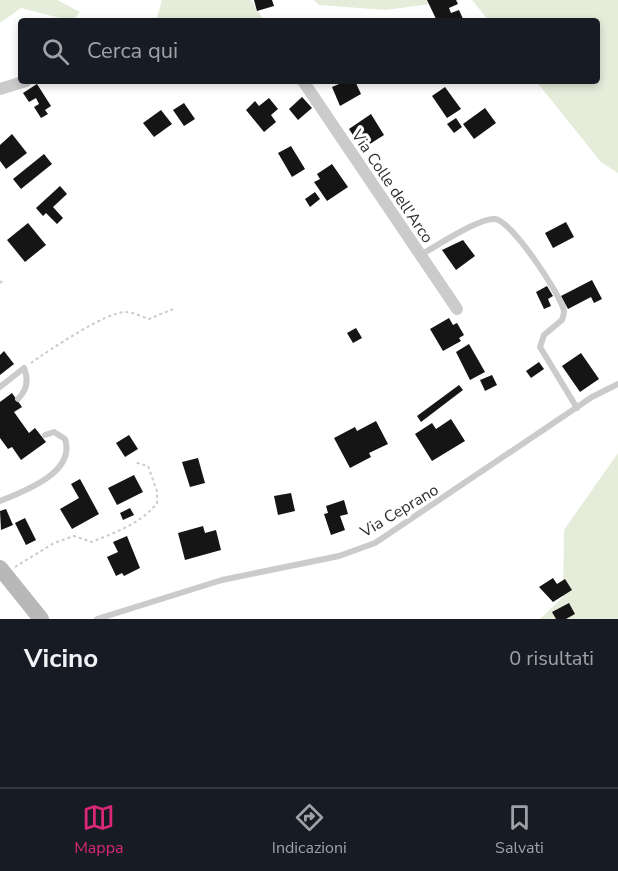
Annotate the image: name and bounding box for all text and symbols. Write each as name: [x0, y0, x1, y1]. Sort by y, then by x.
search box: [18, 18, 600, 84]
icon: search: [39, 35, 72, 68]
text: Cerca qui: [87, 36, 178, 66]
street label: Via Colle dell'Arco: [346, 125, 438, 248]
street label: Via Ceprano: [355, 479, 443, 543]
text: Vicino: [24, 641, 98, 676]
text: 0 risultati: [509, 645, 594, 672]
tab: Mappa: [74, 801, 123, 859]
tab: Indicazioni: [272, 801, 347, 859]
tab: Salvati: [495, 801, 544, 859]

